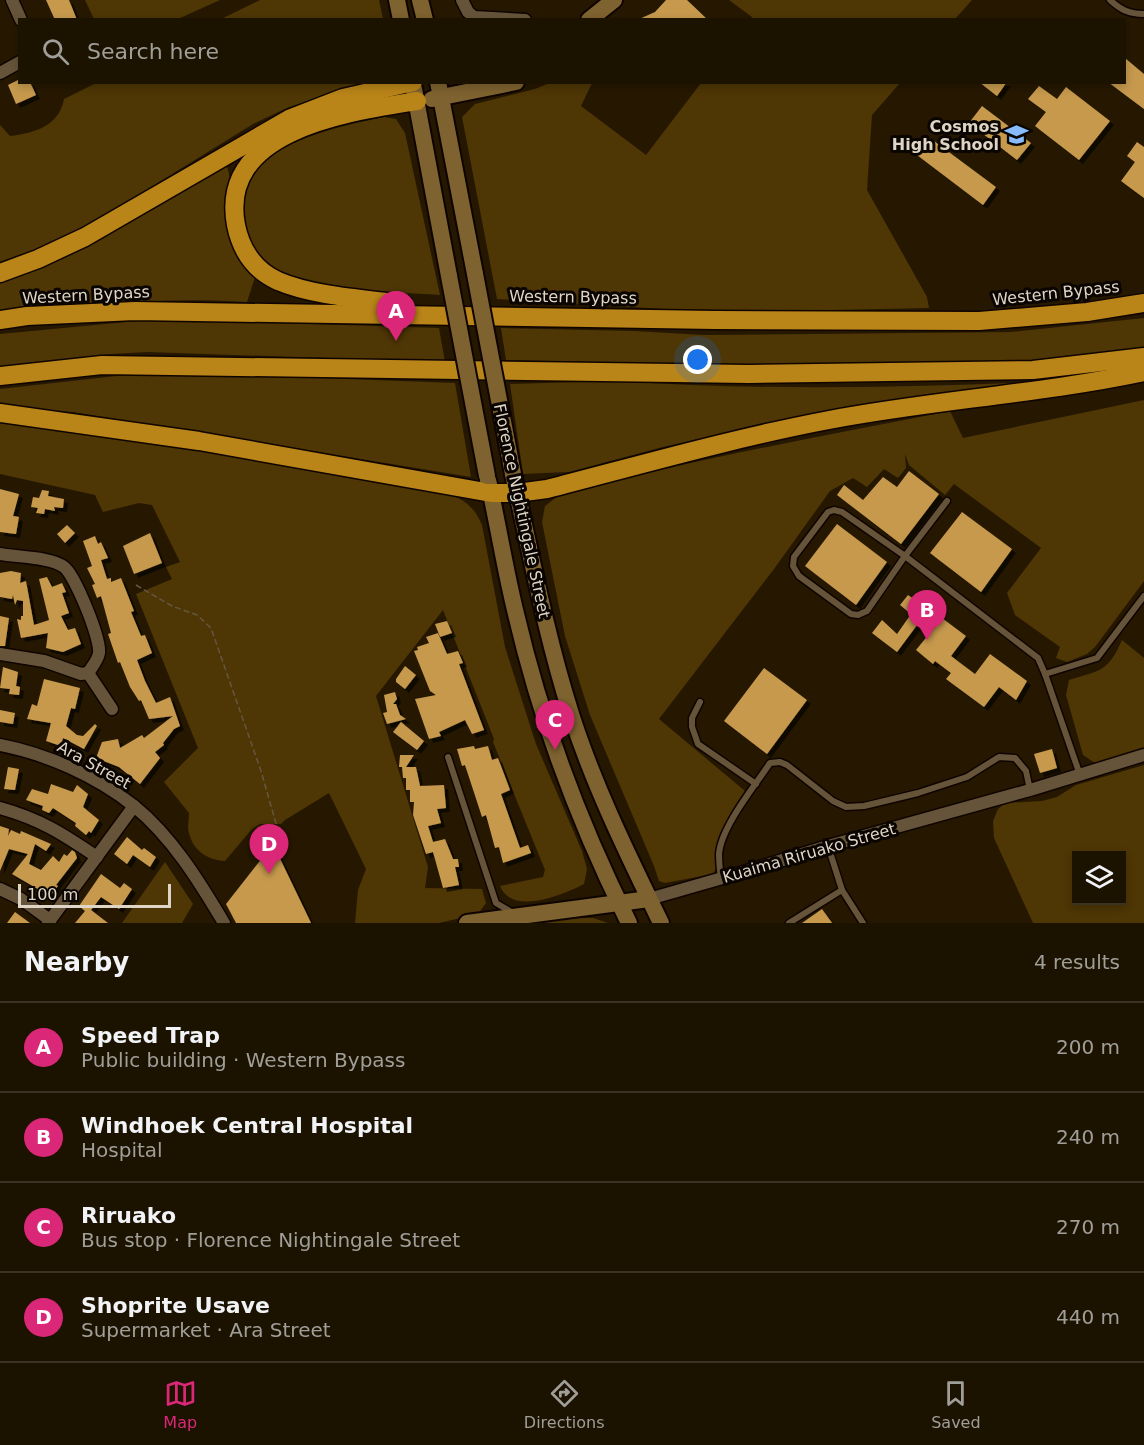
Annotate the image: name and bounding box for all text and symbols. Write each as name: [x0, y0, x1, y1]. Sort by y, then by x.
search box: [18, 18, 1126, 84]
icon: search: [39, 35, 72, 68]
text: Search here: [87, 39, 219, 64]
place label: Cosmos High School: [892, 117, 999, 154]
school or university icon: Cosmos High School: [1004, 122, 1030, 148]
street label: Western Bypass: [991, 277, 1121, 309]
street label: Western Bypass: [22, 282, 150, 308]
street label: Western Bypass: [509, 286, 637, 308]
pin: A: [376, 292, 416, 341]
your location: [683, 345, 712, 374]
street label: Florence Nightingale Street: [490, 402, 554, 620]
pin: B: [908, 590, 946, 640]
pin: C: [536, 700, 574, 750]
street label: Ara Street: [54, 737, 134, 793]
street label: Kuaima Riruako Street: [720, 819, 898, 887]
pin: D: [250, 824, 288, 874]
map controls: [1072, 851, 1126, 905]
button: layers: [1072, 851, 1126, 905]
scale bar: [18, 881, 171, 908]
text: 100 m: [27, 885, 78, 904]
text: Nearby: [24, 947, 129, 977]
text: 4 results: [1034, 950, 1120, 974]
text: Speed Trap: [81, 1023, 220, 1048]
text: A: [36, 1035, 51, 1059]
text: 200 m: [1056, 1035, 1120, 1059]
text: Public building · Western Bypass: [81, 1048, 405, 1072]
text: Windhoek Central Hospital: [81, 1113, 413, 1138]
text: B: [36, 1125, 51, 1149]
text: 240 m: [1056, 1125, 1120, 1149]
text: Hospital: [81, 1138, 163, 1162]
text: Riruako: [81, 1203, 176, 1228]
text: C: [36, 1215, 51, 1239]
text: 270 m: [1056, 1215, 1120, 1239]
text: Bus stop · Florence Nightingale Street: [81, 1228, 460, 1252]
text: Shoprite Usave: [81, 1293, 270, 1318]
text: D: [35, 1305, 52, 1329]
text: 440 m: [1056, 1305, 1120, 1329]
text: Supermarket · Ara Street: [81, 1318, 331, 1342]
tab: Map: [163, 1377, 197, 1432]
tab: Directions: [524, 1377, 604, 1432]
tab: Saved: [931, 1377, 981, 1432]

